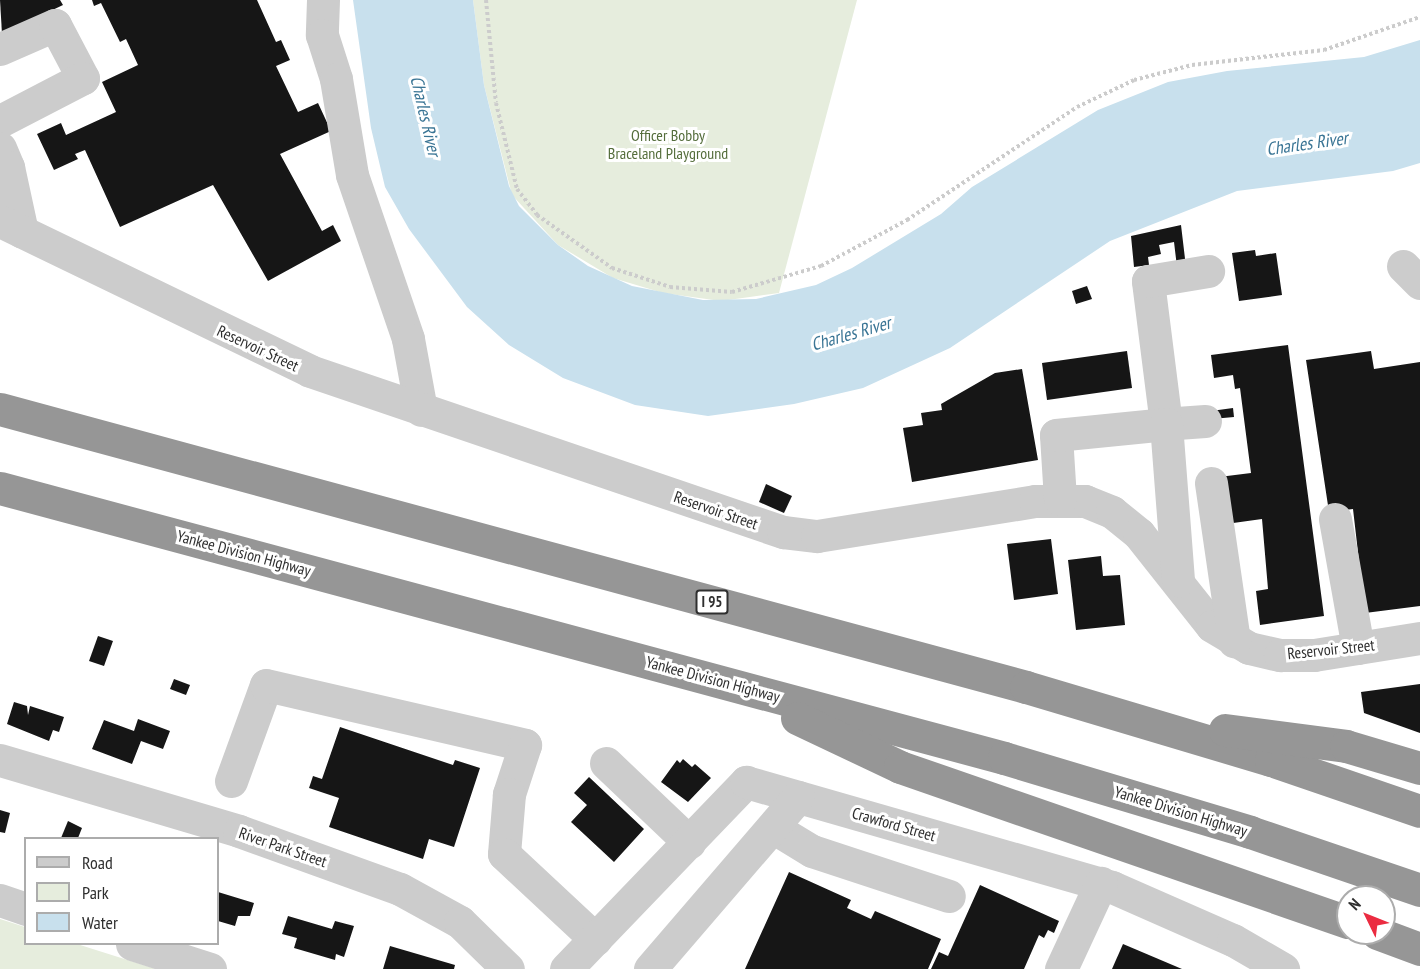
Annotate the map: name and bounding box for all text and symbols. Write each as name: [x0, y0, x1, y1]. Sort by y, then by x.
water label: Charles River: [405, 74, 445, 158]
park label: Officer Bobby Braceland Playground: [608, 125, 728, 163]
water label: Charles River: [1265, 128, 1349, 160]
water label: Charles River: [809, 312, 893, 356]
street label: Reservoir Street: [214, 321, 302, 375]
street label: Reservoir Street: [671, 487, 761, 533]
street label: Yankee Division Highway: [175, 526, 313, 580]
road number: I 95: [696, 590, 728, 614]
street label: Reservoir Street: [1286, 635, 1376, 663]
street label: Yankee Division Highway: [644, 652, 782, 706]
street label: Yankee Division Highway: [1112, 782, 1250, 840]
street label: Crawford Street: [850, 803, 938, 845]
street label: River Park Street: [236, 823, 330, 871]
legend: [24, 837, 219, 945]
text: Road: [82, 851, 113, 874]
text: Park: [82, 881, 109, 904]
north arrow: [1336, 885, 1396, 945]
text: N: [1344, 894, 1365, 914]
text: Water: [82, 911, 118, 934]

